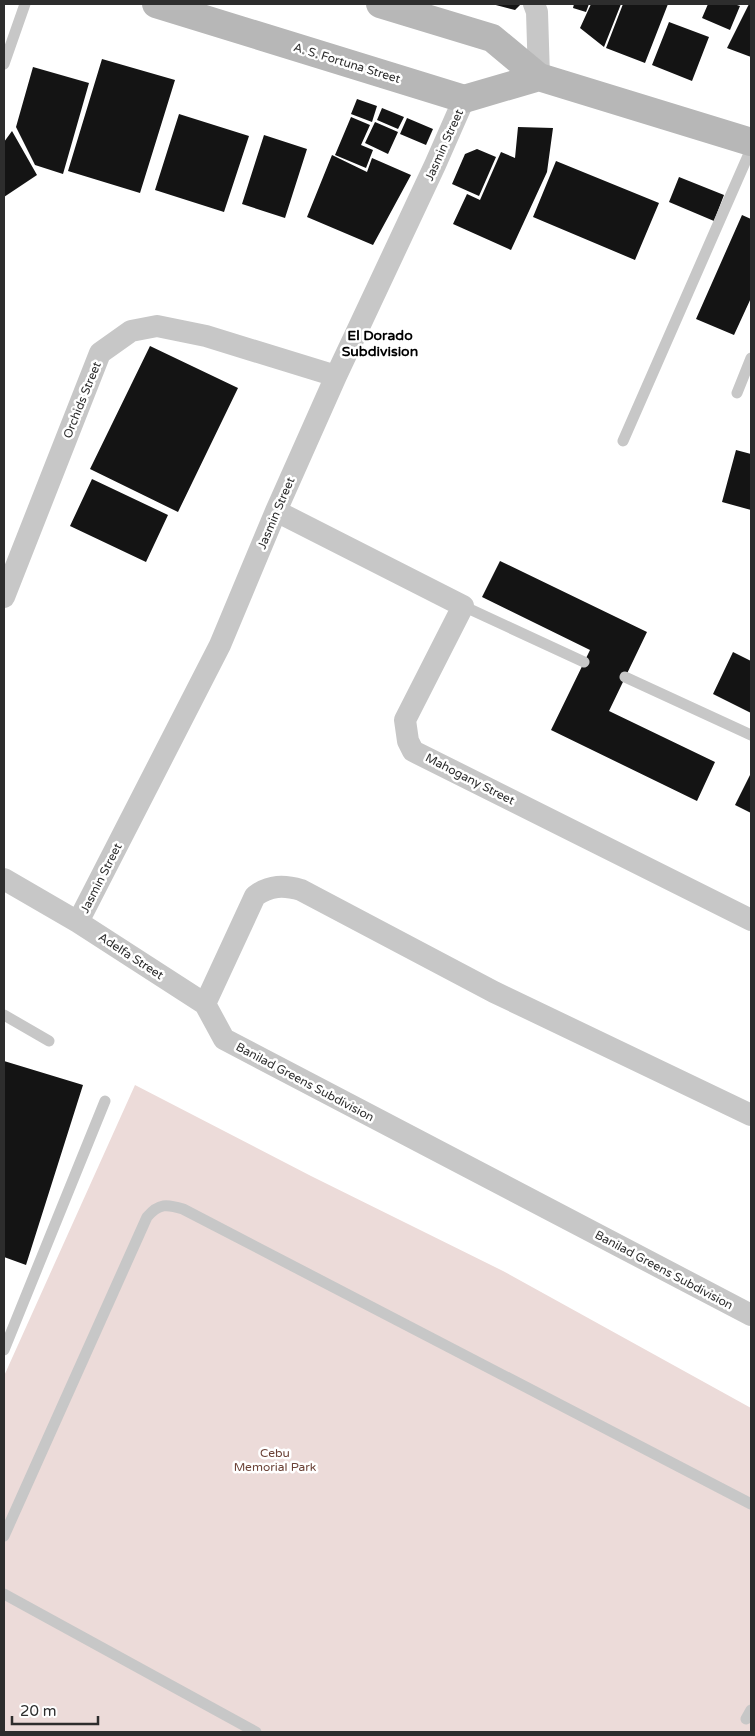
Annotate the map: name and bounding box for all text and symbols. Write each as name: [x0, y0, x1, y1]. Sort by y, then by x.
street label: A. S. Fortuna Street: [292, 40, 402, 86]
street label: Jasmin Street: [422, 107, 466, 183]
district label: El Dorado Subdivision: [342, 327, 418, 360]
street label: Orchids Street: [60, 359, 104, 440]
street label: Jasmin Street: [255, 475, 298, 551]
street label: Mahogany Street: [423, 750, 517, 808]
street label: Jasmin Street: [77, 840, 125, 915]
street label: Adelfa Street: [96, 930, 166, 982]
street label: Banilad Greens Subdivision: [234, 1040, 376, 1124]
street label: Banilad Greens Subdivision: [593, 1228, 735, 1312]
park label: Cebu Memorial Park: [234, 1446, 317, 1474]
scale bar: [12, 1694, 99, 1726]
text: 20 m: [20, 1702, 57, 1720]

